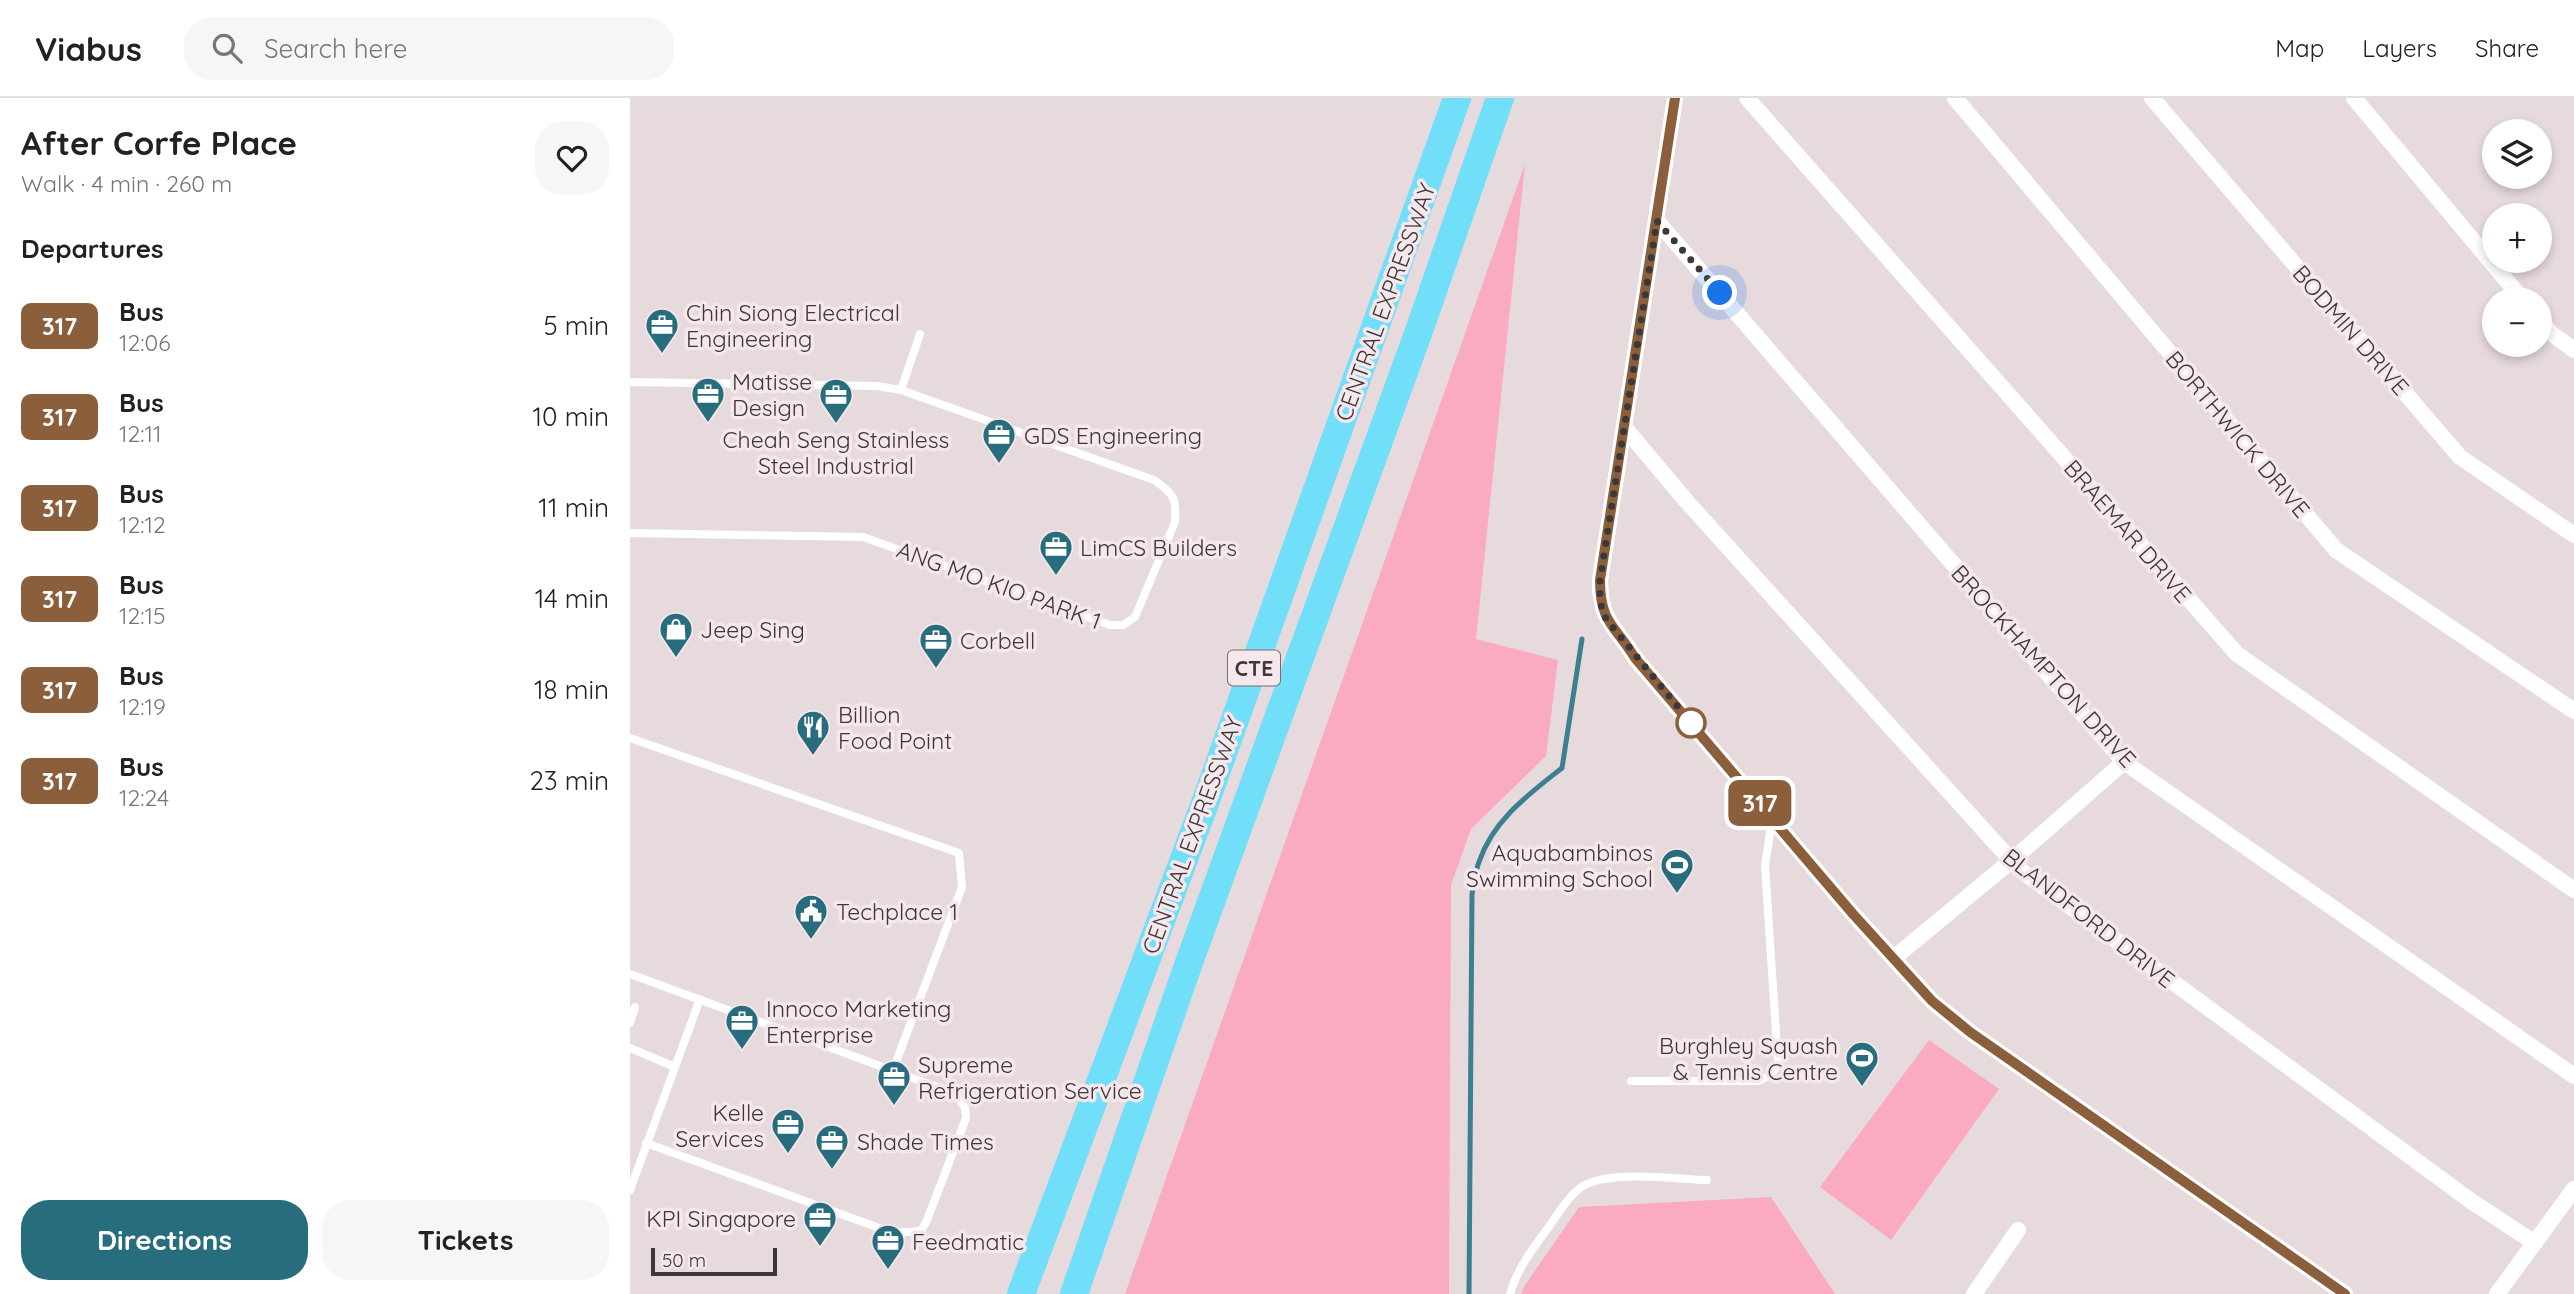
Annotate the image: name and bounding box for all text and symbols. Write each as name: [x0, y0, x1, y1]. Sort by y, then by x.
search box: [184, 17, 674, 80]
text: Viabus: [35, 28, 142, 69]
icon: search: [208, 29, 246, 67]
text: Search here: [264, 32, 407, 65]
text: Map: [2275, 33, 2324, 63]
text: Layers: [2362, 33, 2437, 63]
text: Share: [2475, 33, 2539, 63]
map controls: [2482, 119, 2552, 357]
button: layers: [2482, 119, 2552, 189]
button: heart: [535, 121, 609, 195]
text: After Corfe Place: [21, 122, 297, 163]
text: Walk · 4 min · 260 m: [21, 169, 232, 198]
street label: CENTRAL EXPRESSWAY: [1328, 179, 1442, 425]
button: +: [2482, 203, 2552, 273]
text: Departures: [21, 232, 164, 265]
street label: BODMIN DRIVE: [2287, 259, 2415, 401]
your location: [1702, 275, 1737, 310]
button: −: [2482, 287, 2552, 357]
text: Bus: [119, 295, 164, 328]
place label: Chin Siong Electrical Engineering: [686, 298, 900, 353]
office icon: Chin Siong Electrical Engineering: [643, 306, 681, 355]
text: 5 min: [543, 309, 609, 342]
text: 317: [42, 311, 77, 341]
text: 12:06: [119, 328, 171, 357]
street label: BORTHWICK DRIVE: [2160, 345, 2316, 523]
place label: Matisse Design: [732, 367, 812, 422]
office icon: Matisse Design: [689, 375, 727, 424]
office icon: Cheah Seng Stainless Steel Industrial: [817, 376, 855, 425]
text: Bus: [119, 386, 164, 419]
text: 10 min: [533, 400, 609, 433]
text: 317: [42, 402, 77, 432]
office icon: GDS Engineering: [980, 416, 1018, 465]
text: 12:11: [119, 419, 162, 448]
place label: GDS Engineering: [1024, 421, 1202, 450]
place label: Cheah Seng Stainless Steel Industrial: [723, 425, 949, 480]
street label: BRAEMAR DRIVE: [2058, 454, 2198, 608]
text: Bus: [119, 477, 164, 510]
text: 11 min: [538, 491, 609, 524]
text: 317: [42, 493, 77, 523]
text: 12:12: [119, 510, 166, 539]
office icon: LimCS Builders: [1037, 528, 1075, 577]
place label: LimCS Builders: [1080, 533, 1237, 562]
street label: ANG MO KIO PARK 1: [893, 535, 1105, 635]
street label: BROCKHAMPTON DRIVE: [1945, 559, 2143, 773]
text: Bus: [119, 568, 164, 601]
text: 14 min: [535, 582, 609, 615]
text: 317: [42, 584, 77, 614]
text: 12:15: [119, 601, 166, 630]
shop icon: Jeep Sing: [657, 610, 695, 659]
place label: Jeep Sing: [700, 615, 805, 644]
office icon: Corbell: [917, 621, 955, 670]
place label: Corbell: [960, 626, 1035, 655]
road number: CTE: [1228, 650, 1280, 686]
text: Bus: [119, 659, 164, 692]
text: 18 min: [534, 673, 609, 706]
text: 317: [42, 675, 77, 705]
text: 12:19: [119, 692, 166, 721]
place label: Billion Food Point: [838, 700, 952, 755]
restaurant icon: Billion Food Point: [794, 708, 832, 757]
unlabelled marker: [1676, 708, 1706, 738]
street label: CENTRAL EXPRESSWAY: [1135, 712, 1249, 958]
text: Bus: [119, 750, 164, 783]
text: 23 min: [530, 764, 609, 797]
text: 317: [42, 766, 77, 796]
line badge: 317: [1720, 780, 1800, 826]
text: 12:24: [119, 783, 169, 812]
text: 317: [1742, 788, 1778, 818]
place label: Aquabambinos Swimming School: [1466, 838, 1653, 893]
street label: BLANDFORD DRIVE: [1997, 842, 2181, 994]
sports icon: Aquabambinos Swimming School: [1658, 846, 1696, 895]
public building icon: Techplace 1: [792, 892, 830, 941]
place label: Techplace 1: [836, 897, 958, 926]
place label: Innoco Marketing Enterprise: [766, 994, 951, 1049]
office icon: Innoco Marketing Enterprise: [723, 1002, 761, 1051]
place label: Burghley Squash & Tennis Centre: [1659, 1031, 1838, 1086]
sports icon: Burghley Squash & Tennis Centre: [1843, 1039, 1881, 1088]
place label: Supreme Refrigeration Service: [918, 1050, 1142, 1105]
office icon: Supreme Refrigeration Service: [875, 1058, 913, 1107]
place label: Kelle Services: [675, 1098, 764, 1153]
office icon: Kelle Services: [769, 1106, 807, 1155]
office icon: Shade Times: [813, 1122, 851, 1171]
place label: Shade Times: [857, 1127, 994, 1156]
office icon: KPI Singapore: [801, 1199, 839, 1248]
button: Directions: [21, 1200, 308, 1280]
button: Tickets: [322, 1200, 609, 1280]
place label: KPI Singapore: [646, 1204, 796, 1233]
office icon: Feedmatic: [869, 1222, 907, 1271]
place label: Feedmatic: [912, 1227, 1024, 1256]
scale bar: [651, 1245, 777, 1277]
text: 50 m: [662, 1248, 706, 1272]

